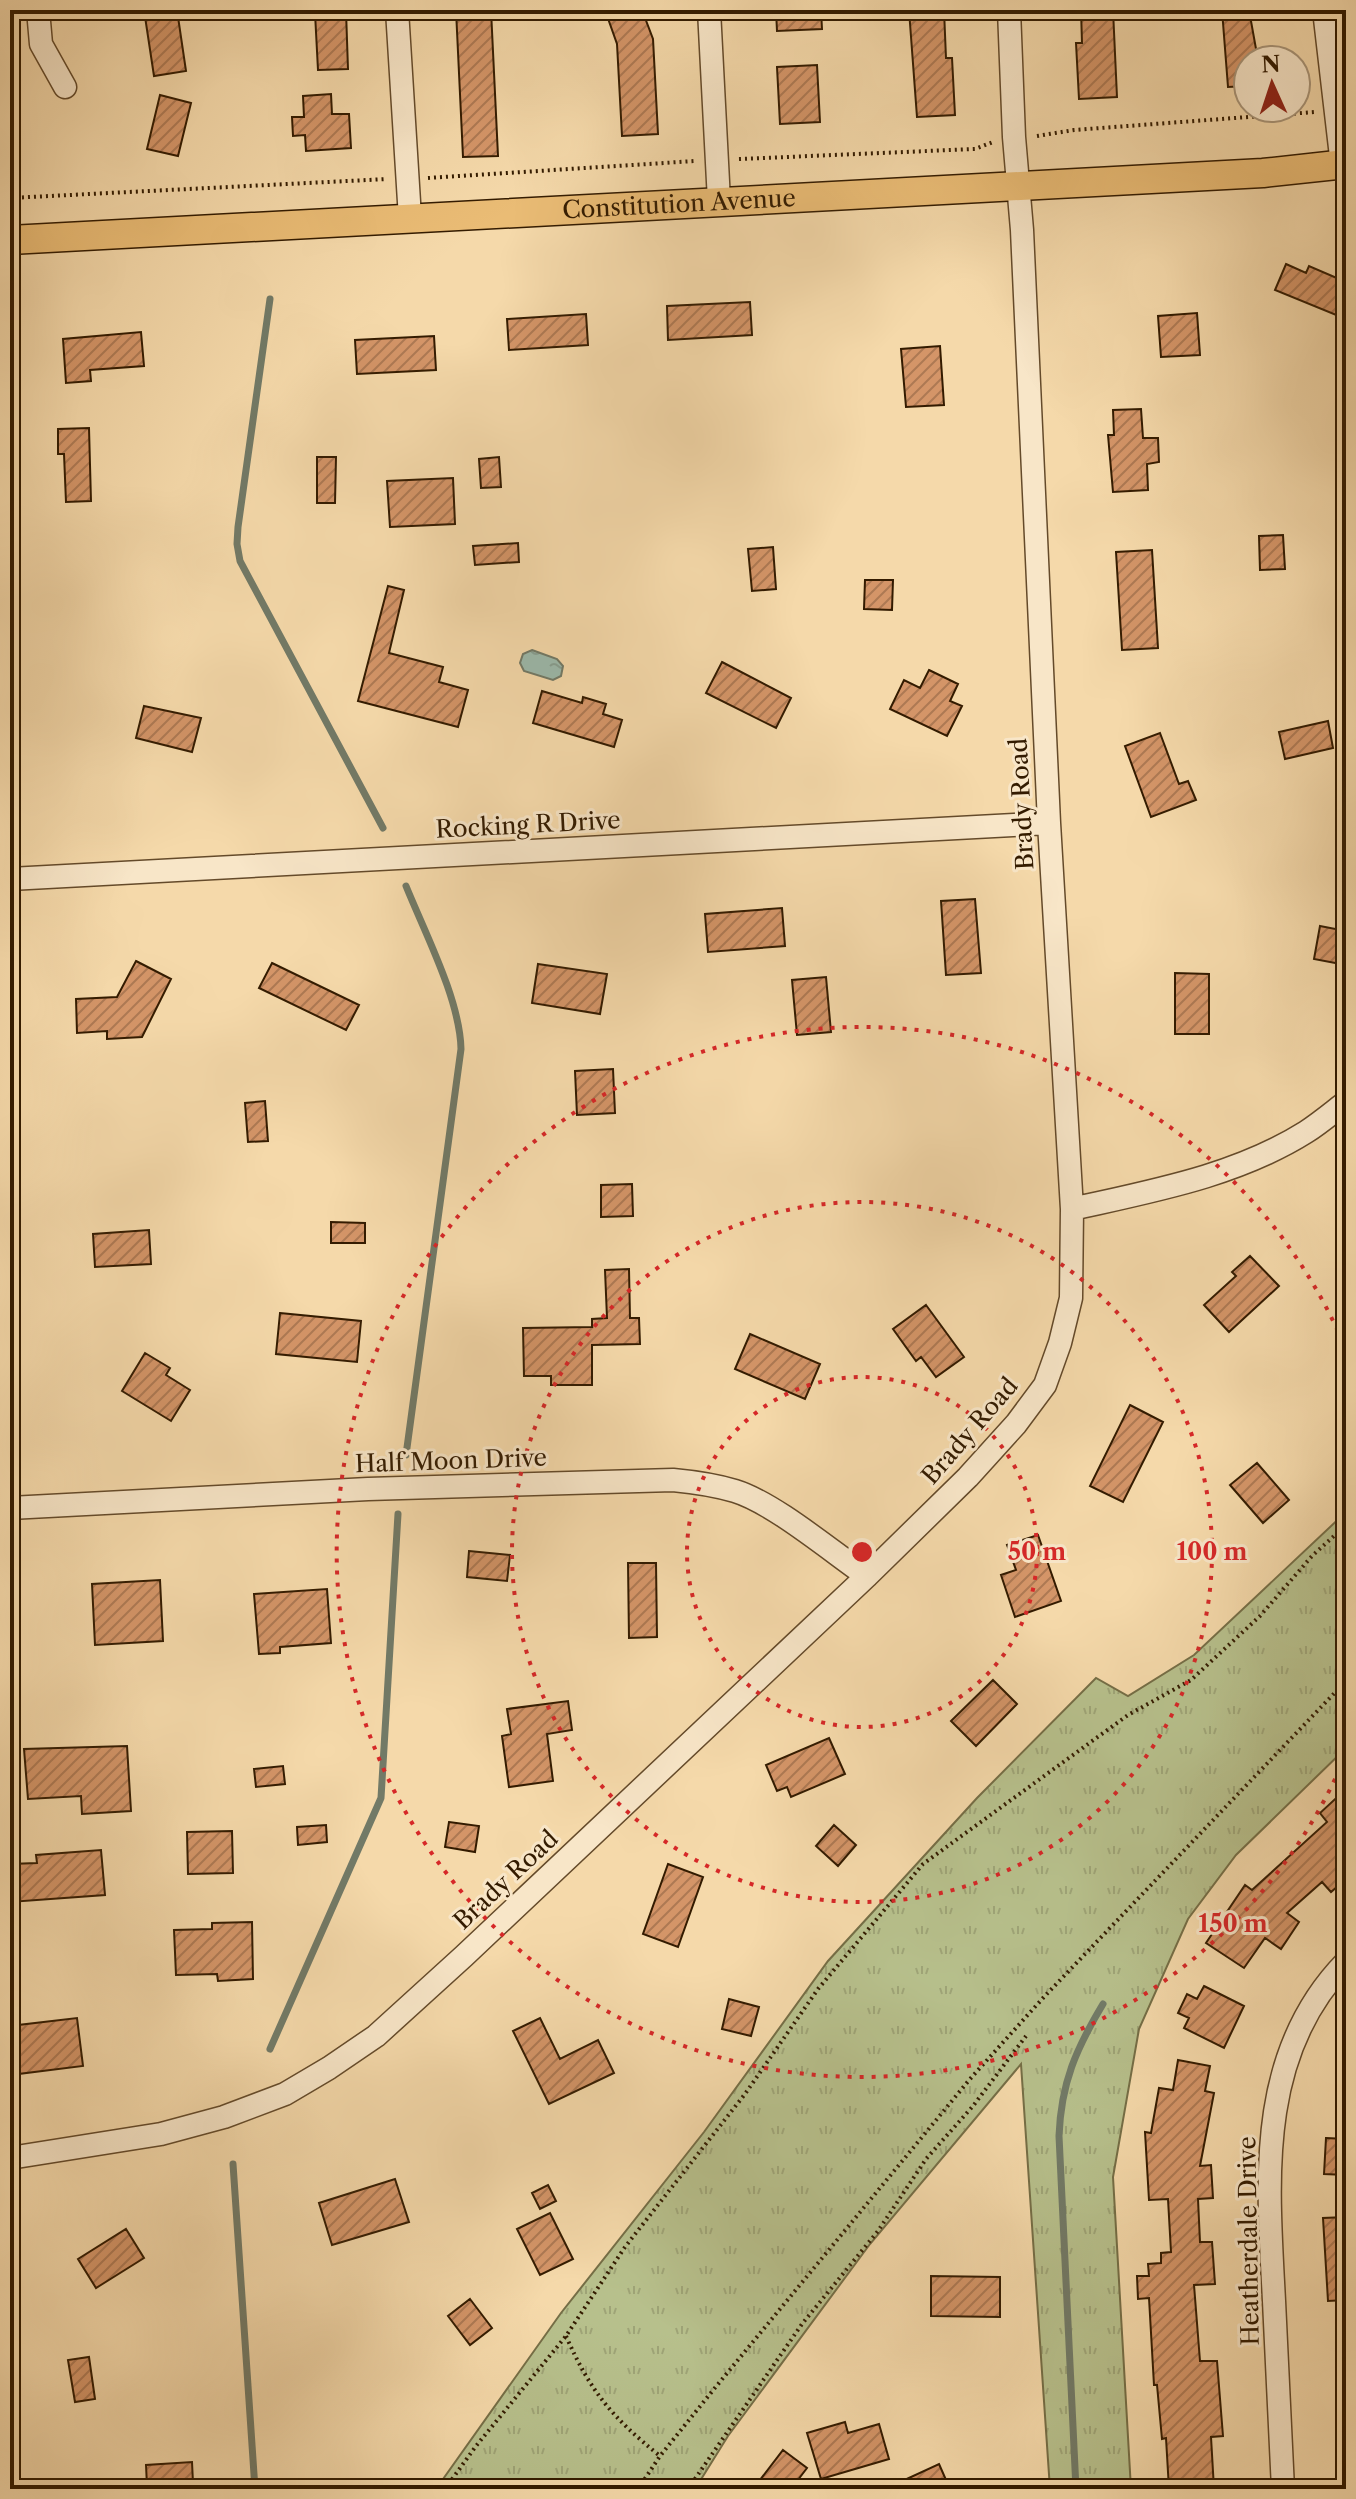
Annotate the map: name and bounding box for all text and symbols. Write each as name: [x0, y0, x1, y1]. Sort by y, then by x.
north arrow: [1232, 44, 1312, 124]
text: N: [1261, 51, 1281, 79]
street label: Constitution Avenue: [561, 183, 797, 224]
street label: Brady Road: [1004, 737, 1039, 871]
street label: Rocking R Drive: [435, 805, 621, 844]
street label: Brady Road: [915, 1371, 1024, 1490]
street label: Half Moon Drive: [355, 1443, 547, 1478]
text: 50 m: [1008, 1537, 1066, 1566]
text: 100 m: [1176, 1537, 1248, 1566]
centre of rings: [848, 1538, 876, 1566]
street label: Brady Road: [447, 1824, 564, 1935]
text: 150 m: [1198, 1909, 1268, 1938]
street label: Heatherdale Drive: [1232, 2136, 1265, 2346]

